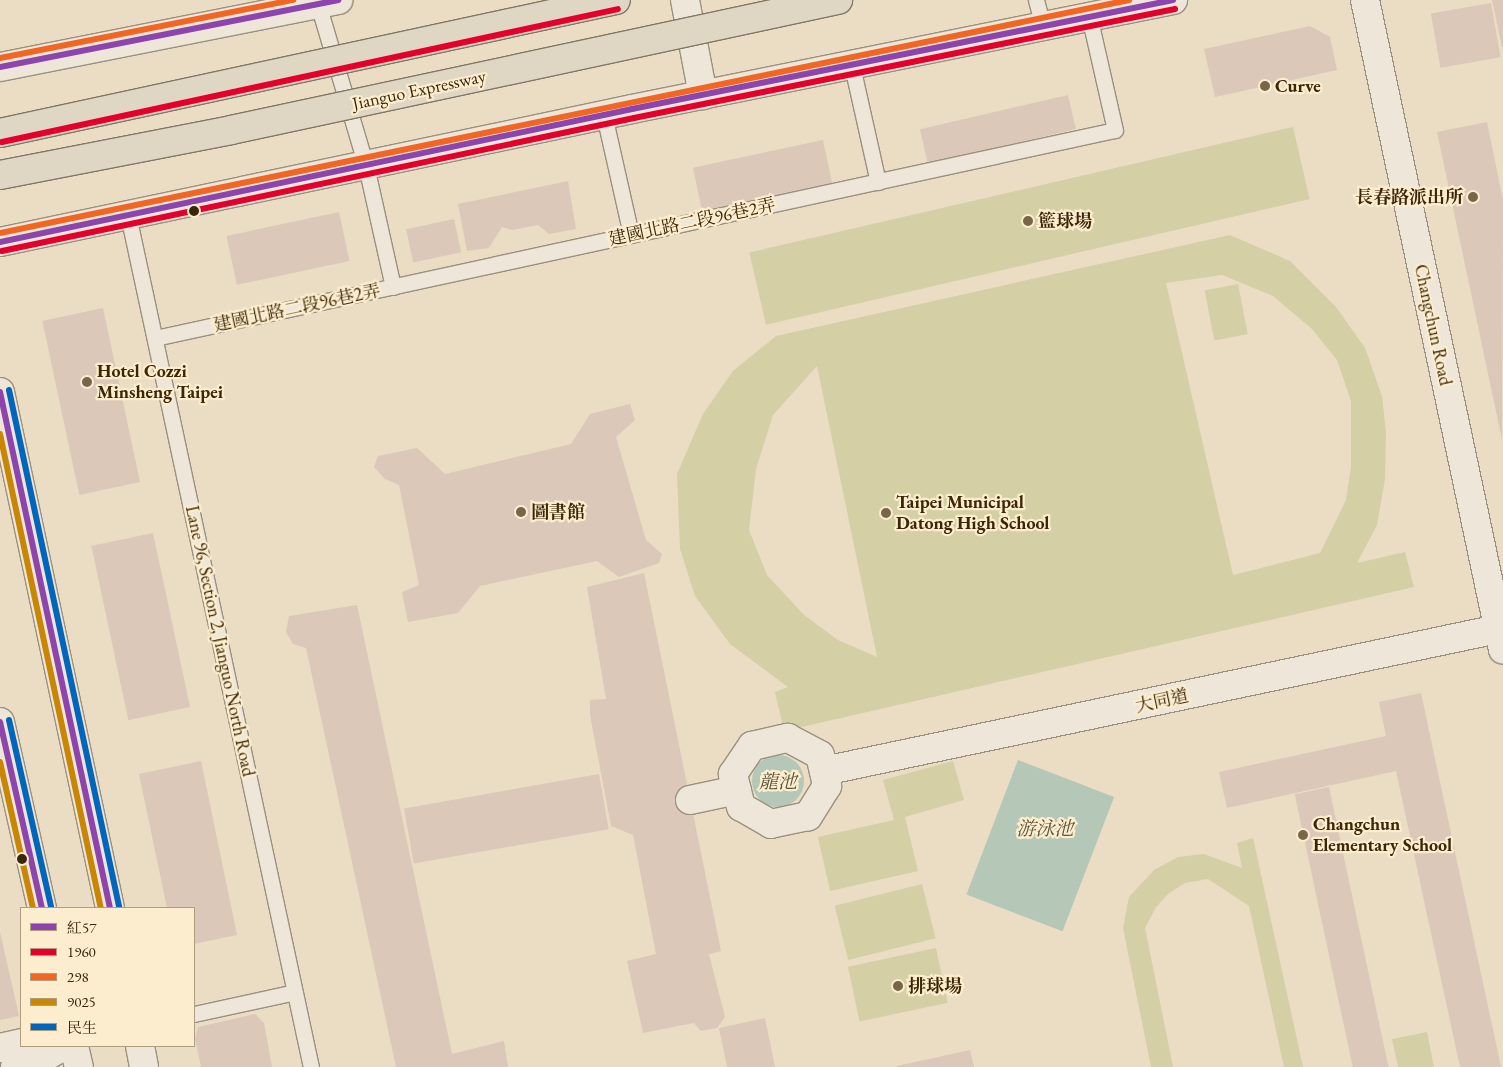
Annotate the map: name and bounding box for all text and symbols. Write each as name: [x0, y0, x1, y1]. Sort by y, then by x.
street label: Jianguo Expressway: [350, 65, 488, 115]
place label: Curve: [1275, 75, 1321, 97]
marker: Curve: [1259, 80, 1271, 92]
place label: 長春路派出所: [1355, 186, 1463, 208]
marker: 長春路派出所: [1467, 191, 1479, 203]
street label: 建國北路二段96巷2弄: [607, 194, 777, 250]
unlabelled marker: [189, 206, 199, 216]
place label: 籃球場: [1038, 210, 1092, 232]
marker: 籃球場: [1022, 215, 1034, 227]
street label: Changchun Road: [1410, 262, 1456, 388]
street label: 建國北路二段96巷2弄: [212, 280, 382, 336]
place label: Hotel Cozzi Minsheng Taipei: [97, 361, 223, 404]
marker: Hotel Cozzi Minsheng Taipei: [81, 376, 93, 388]
place label: Taipei Municipal Datong High School: [896, 492, 1049, 534]
place label: 圖書館: [531, 501, 585, 523]
street label: Lane 96, Section 2, Jianguo North Road: [181, 504, 259, 778]
marker: 圖書館: [515, 506, 527, 518]
marker: Taipei Municipal Datong High School: [880, 507, 892, 519]
street label: 大同道: [1133, 685, 1191, 717]
water label: 龍池: [759, 771, 797, 793]
place label: Changchun Elementary School: [1313, 814, 1452, 856]
water label: 游泳池: [1017, 818, 1073, 840]
marker: Changchun Elementary School: [1297, 829, 1309, 841]
unlabelled marker: [17, 854, 27, 864]
legend: [20, 907, 195, 1047]
text: 紅57: [67, 918, 96, 937]
text: 1960: [67, 942, 96, 961]
text: 298: [67, 967, 89, 986]
place label: 排球場: [908, 975, 962, 997]
marker: 排球場: [892, 980, 904, 992]
text: 9025: [67, 992, 96, 1011]
text: 民生: [67, 1018, 97, 1037]

